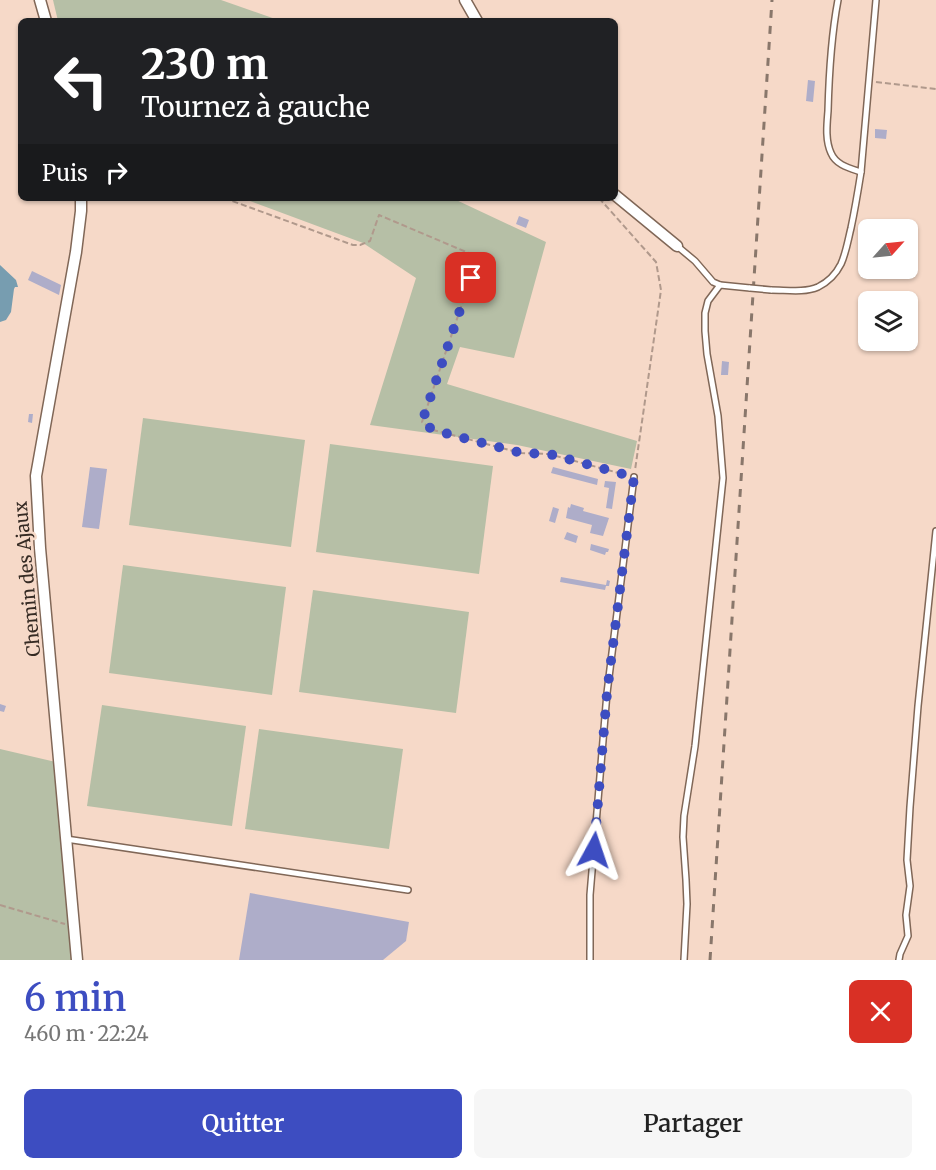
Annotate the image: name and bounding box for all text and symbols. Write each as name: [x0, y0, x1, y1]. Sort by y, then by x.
text: 230 m: [141, 38, 268, 90]
icon: left: [42, 42, 120, 120]
text: Tournez à gauche: [141, 90, 370, 124]
icon: right: [100, 156, 133, 189]
text: Puis: [42, 159, 88, 187]
north arrow: [858, 219, 918, 279]
map controls: [858, 219, 918, 351]
pin: [445, 252, 496, 303]
icon: arrive: [454, 261, 487, 294]
button: layers: [858, 291, 918, 351]
street label: Chemin des Ajaux: [9, 500, 45, 658]
position arrow: [562, 818, 626, 882]
text: 6 min: [24, 976, 126, 1021]
button: close: [849, 980, 912, 1043]
text: 460 m · 22:24: [24, 1021, 149, 1046]
button: Quitter: [24, 1089, 462, 1158]
button: Partager: [474, 1089, 912, 1158]

